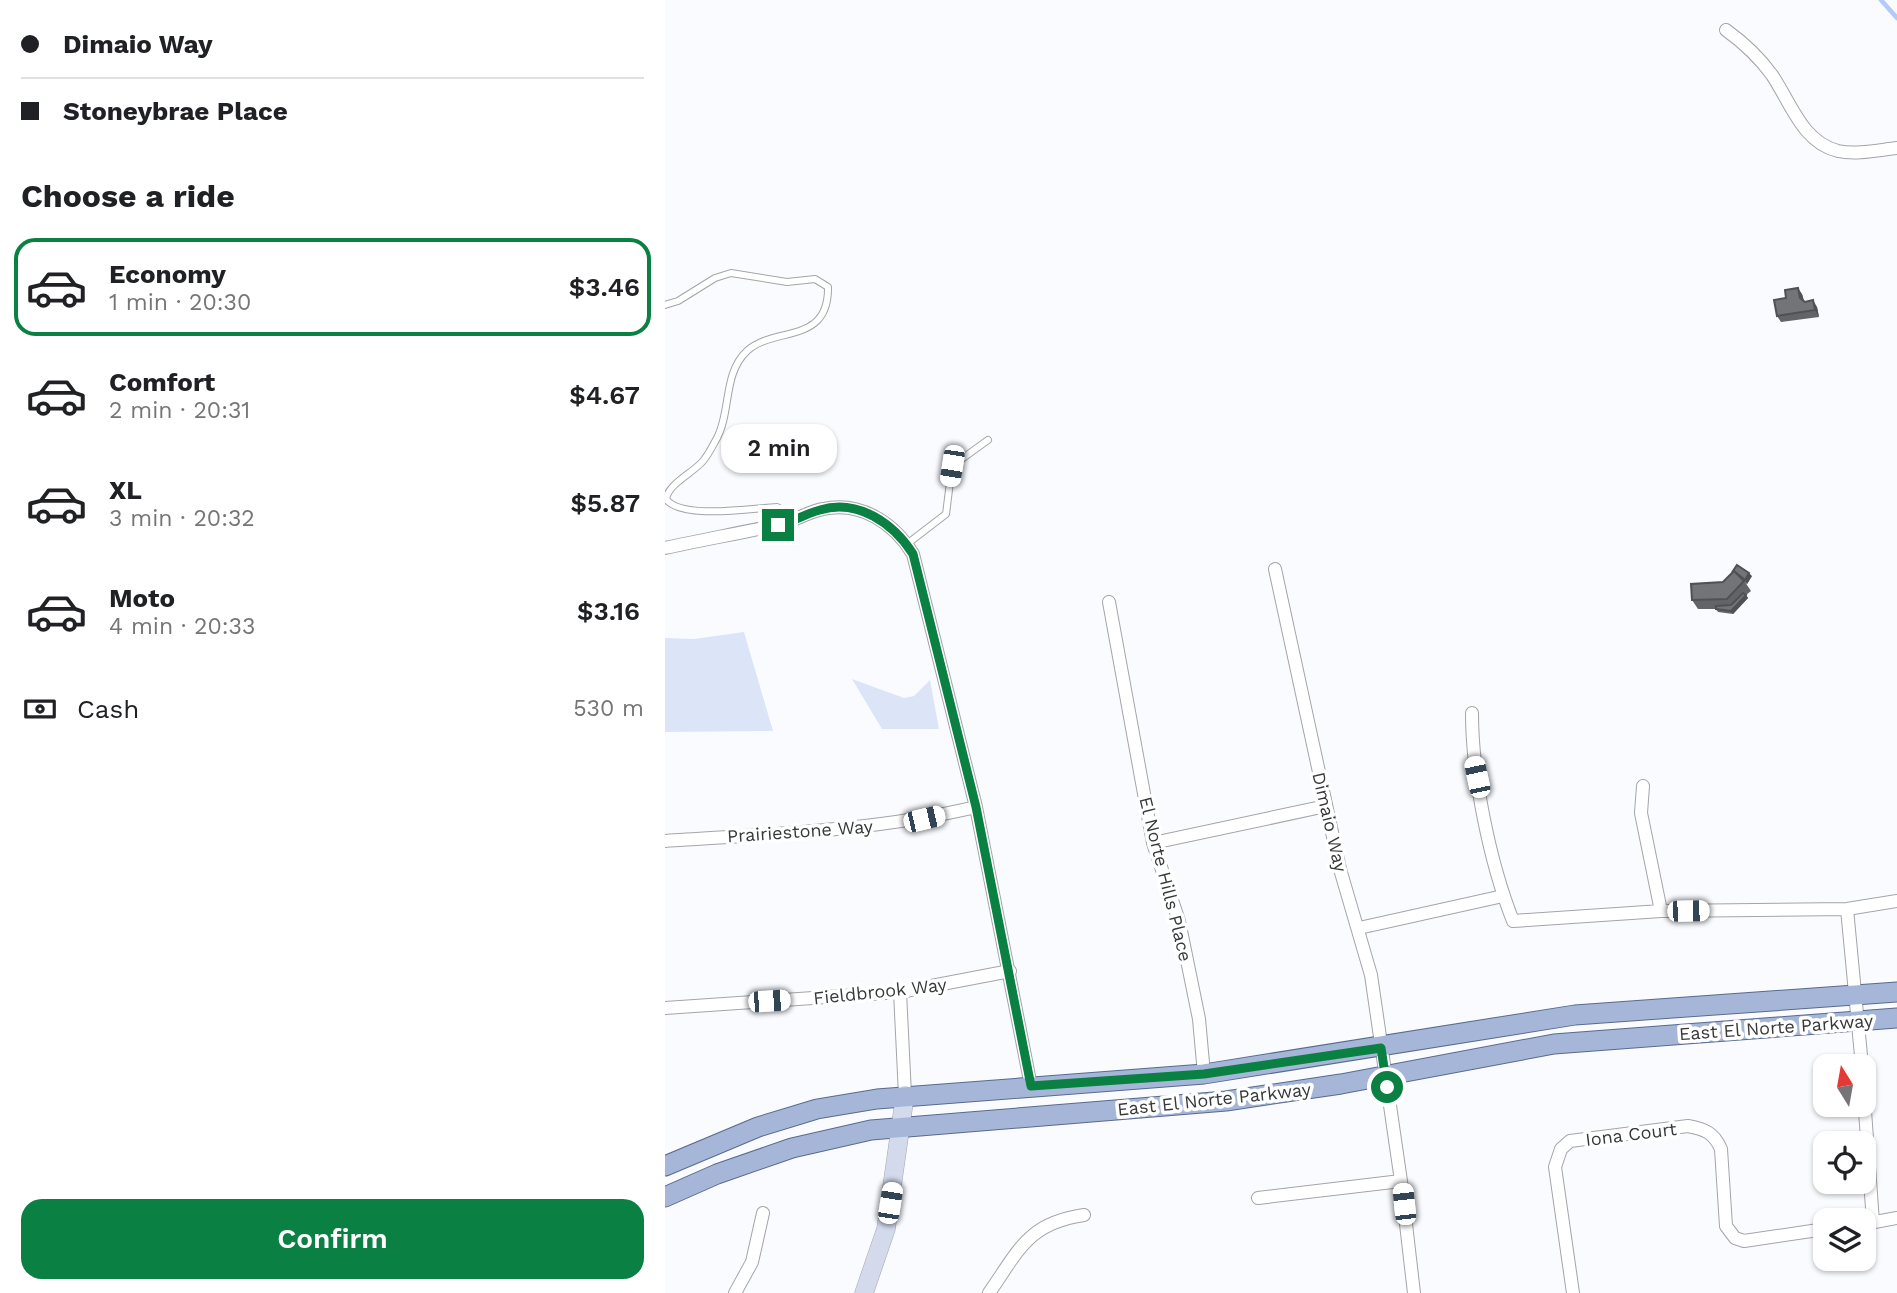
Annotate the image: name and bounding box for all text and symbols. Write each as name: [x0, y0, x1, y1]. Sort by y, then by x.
text: Dimaio Way: [63, 29, 213, 59]
text: Stoneybrae Place: [63, 96, 288, 126]
text: Choose a ride: [21, 177, 235, 215]
icon: car: [25, 256, 88, 319]
text: Economy: [109, 259, 226, 289]
text: $3.46: [569, 272, 640, 302]
text: 1 min · 20:30: [109, 289, 251, 316]
icon: car: [25, 364, 88, 427]
text: Comfort: [109, 367, 215, 397]
text: $4.67: [569, 380, 640, 410]
text: 2 min · 20:31: [109, 397, 250, 424]
callout: 2 min: [720, 424, 836, 472]
text: 2 min: [747, 435, 811, 462]
car: [939, 444, 966, 488]
icon: car: [25, 472, 88, 535]
text: XL: [109, 475, 142, 505]
text: $5.87: [570, 488, 640, 518]
text: 3 min · 20:32: [109, 505, 255, 532]
route end: [762, 509, 794, 541]
icon: car: [25, 580, 88, 643]
text: Moto: [109, 583, 175, 613]
text: $3.16: [577, 596, 640, 626]
text: 4 min · 20:33: [109, 613, 255, 640]
icon: cash: [21, 690, 59, 728]
text: Cash: [77, 694, 139, 724]
text: 530 m: [573, 695, 644, 722]
car: [1463, 754, 1492, 800]
street label: Dimaio Way: [1308, 770, 1352, 875]
street label: El Norte Hills Place: [1135, 794, 1197, 964]
car: [902, 804, 947, 834]
street label: Prairiestone Way: [726, 815, 874, 847]
car: [1667, 900, 1710, 922]
street label: Fieldbrook Way: [812, 973, 948, 1008]
car: [748, 989, 791, 1013]
street label: East El Norte Parkway: [1678, 1010, 1874, 1044]
north arrow: [1813, 1054, 1876, 1116]
map controls: [1813, 1054, 1876, 1271]
route start: [1371, 1071, 1403, 1103]
street label: East El Norte Parkway: [1116, 1078, 1313, 1120]
street label: Iona Court: [1584, 1118, 1678, 1150]
button: locate: [1813, 1131, 1876, 1194]
car: [877, 1181, 904, 1225]
car: [1392, 1182, 1417, 1226]
button: Confirm: [21, 1199, 644, 1279]
button: layers: [1813, 1208, 1876, 1271]

